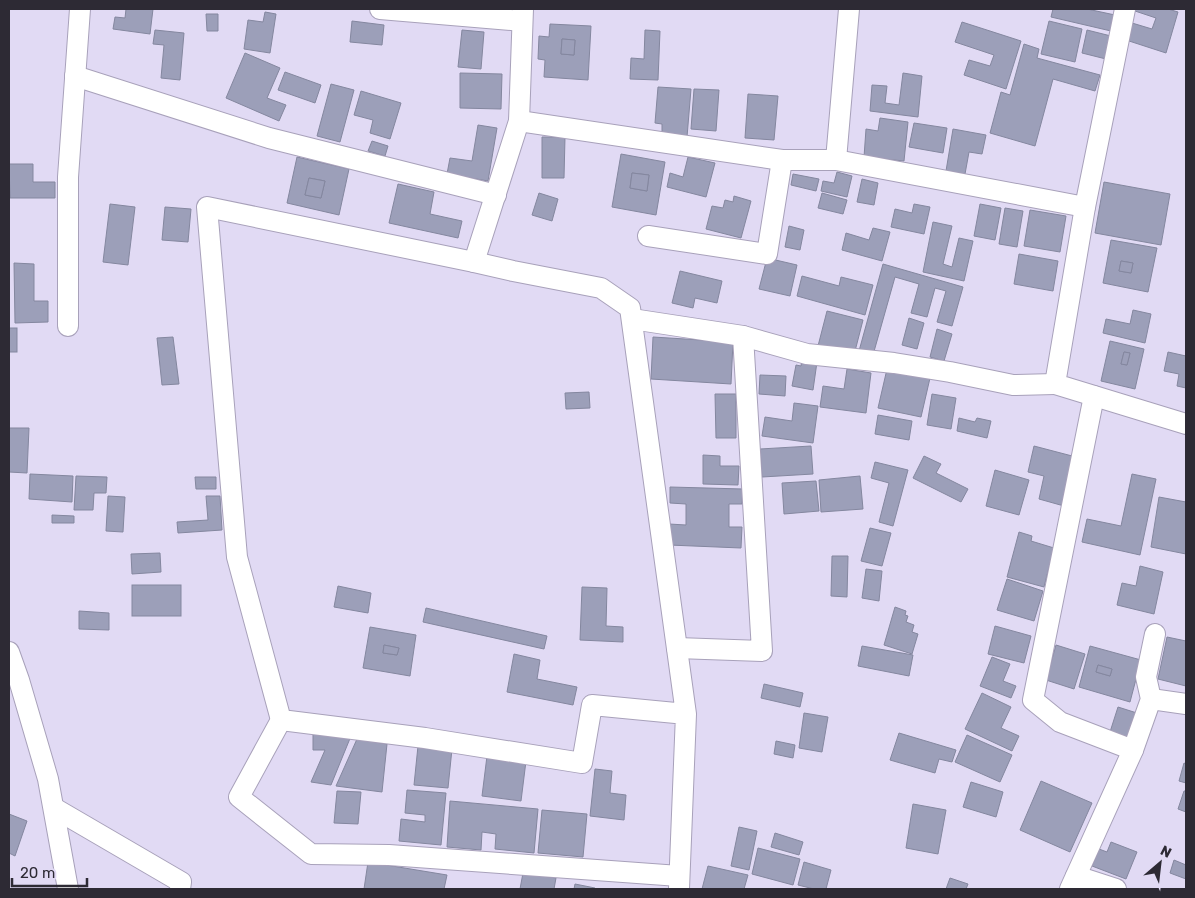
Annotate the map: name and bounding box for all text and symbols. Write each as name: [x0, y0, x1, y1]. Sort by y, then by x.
north arrow: [1135, 838, 1185, 888]
text: N: [1157, 842, 1174, 862]
scale bar: [12, 856, 88, 888]
text: 20 m: [20, 864, 55, 882]

